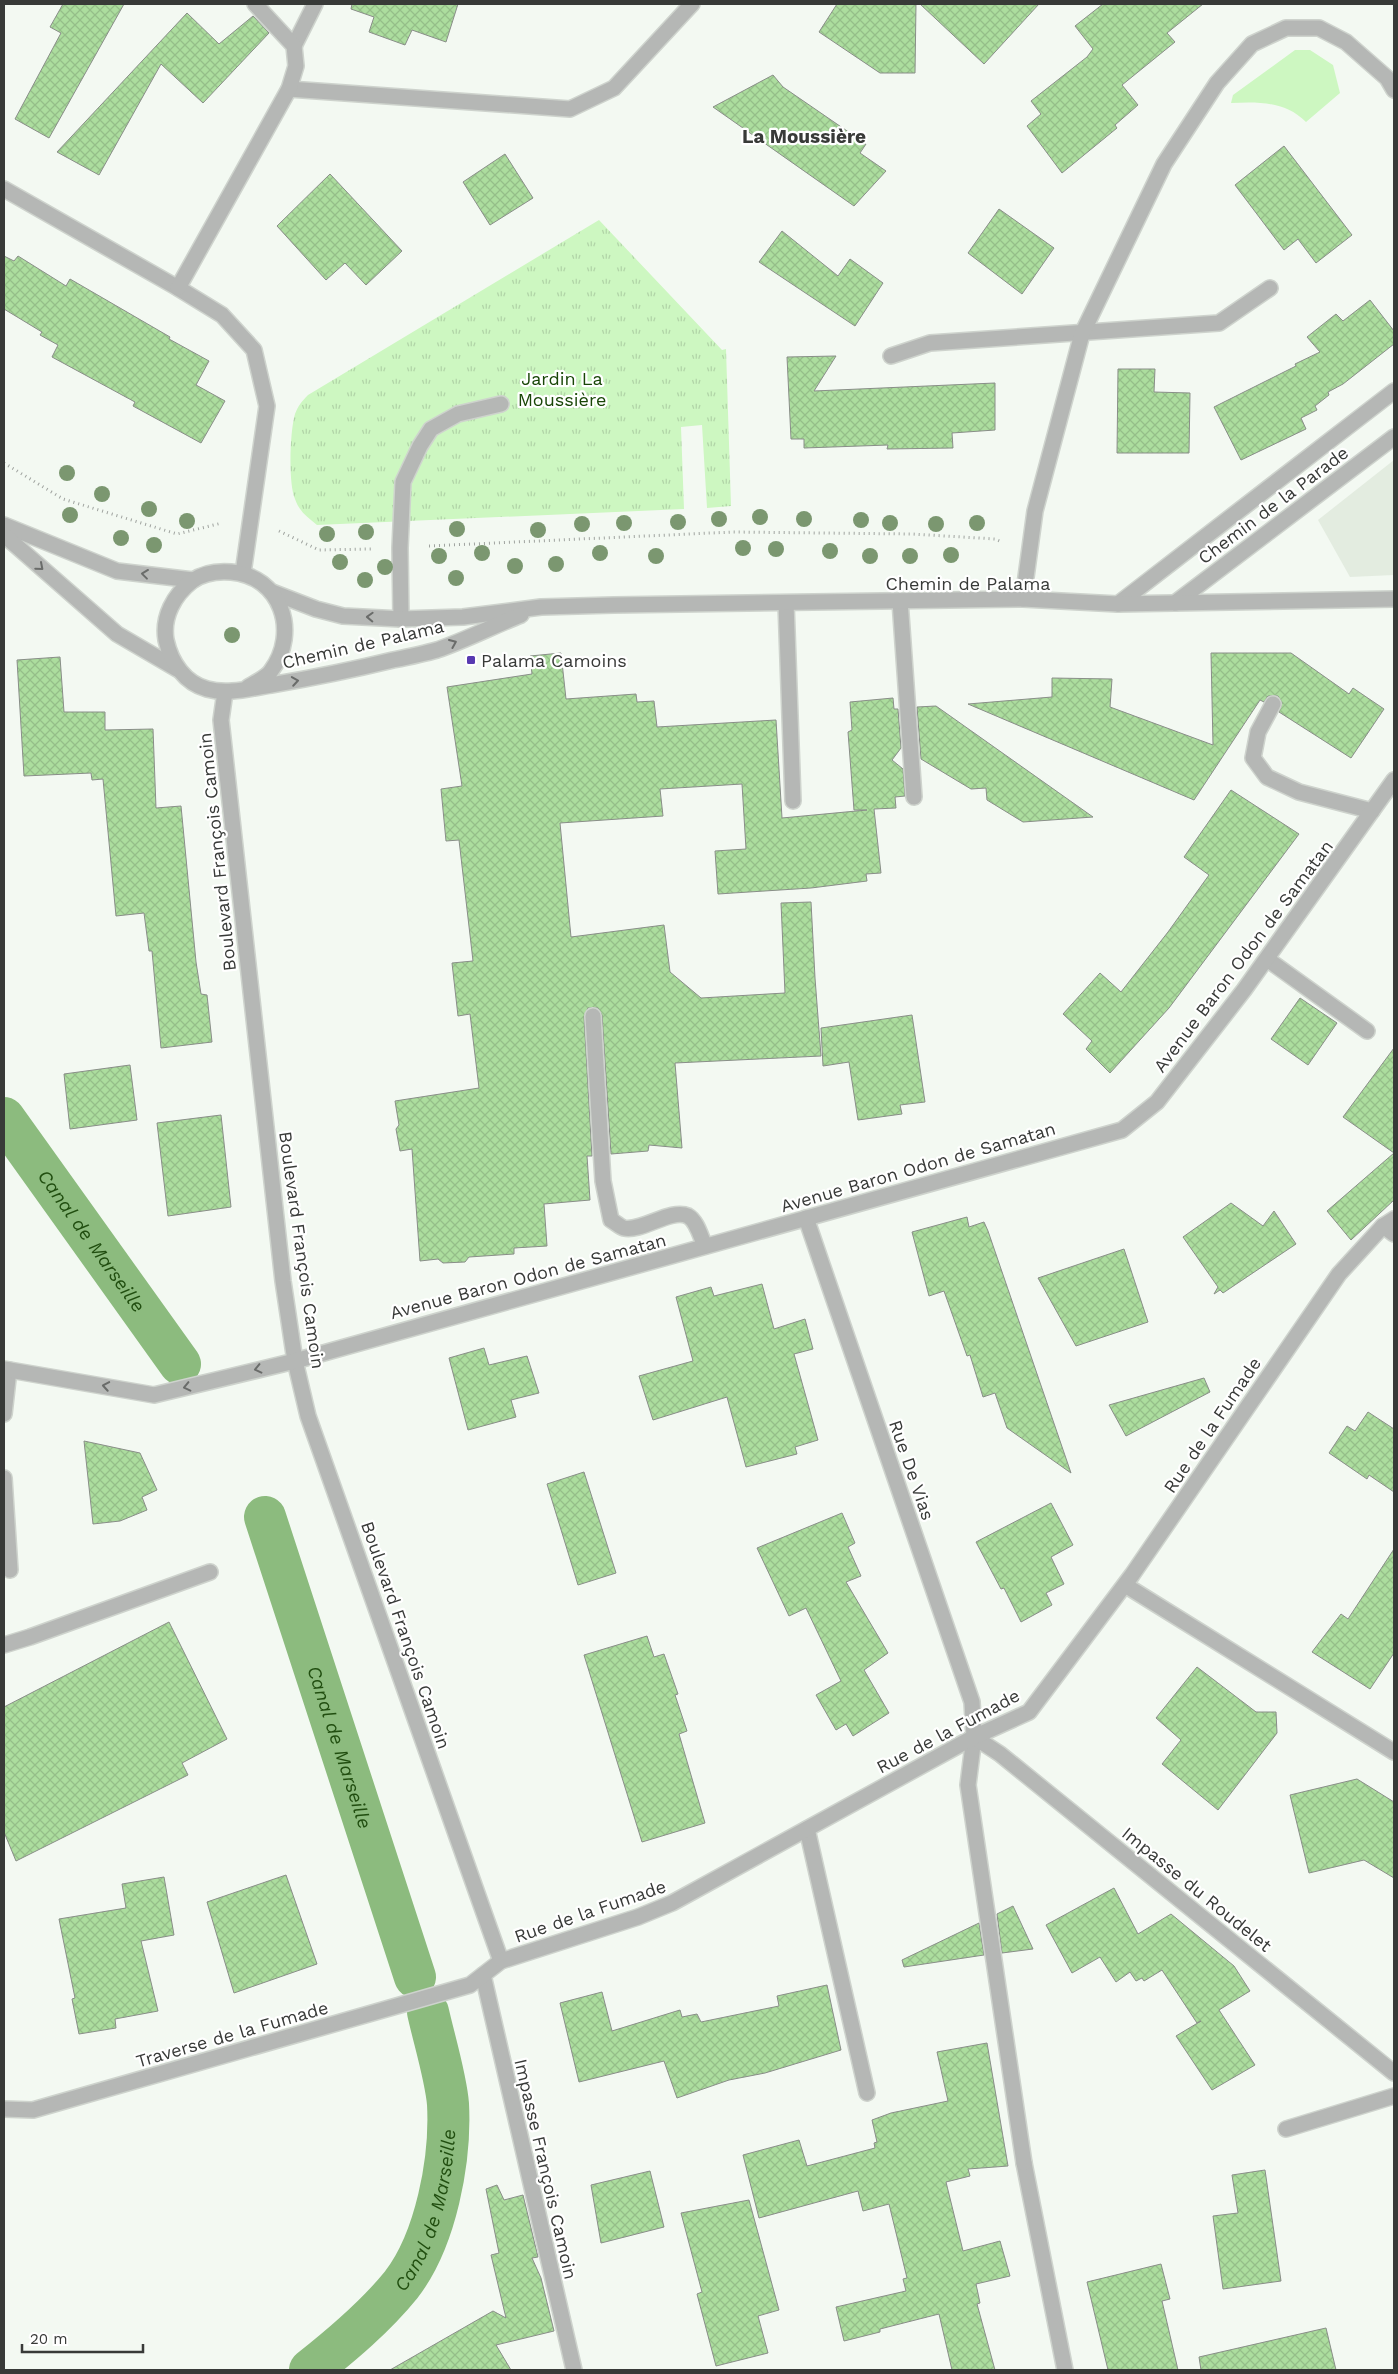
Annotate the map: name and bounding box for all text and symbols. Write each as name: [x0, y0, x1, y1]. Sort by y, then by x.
district label: La Moussière: [742, 125, 866, 148]
park label: Jardin La Moussière: [518, 368, 606, 410]
street label: Chemin de la Parade: [1194, 442, 1352, 568]
one-way arrow: [35, 561, 44, 570]
one-way arrow: [141, 569, 149, 580]
street label: Chemin de Palama: [885, 573, 1051, 594]
one-way arrow: [366, 612, 374, 623]
street label: Chemin de Palama: [280, 615, 446, 673]
one-way arrow: [448, 639, 457, 650]
place label: Palama Camoins: [481, 650, 627, 671]
marker: Palama Camoins: [465, 654, 477, 666]
one-way arrow: [291, 676, 299, 687]
street label: Boulevard François Camoin: [194, 732, 240, 972]
street label: Avenue Baron Odon de Samatan: [1149, 836, 1337, 1076]
street label: Avenue Baron Odon de Samatan: [778, 1118, 1058, 1216]
street label: Boulevard François Camoin: [275, 1130, 329, 1370]
water label: Canal de Marseille: [33, 1165, 151, 1317]
street label: Avenue Baron Odon de Samatan: [388, 1229, 668, 1323]
street label: Rue de la Fumade: [1159, 1353, 1265, 1497]
one-way arrow: [253, 1363, 262, 1374]
one-way arrow: [183, 1381, 192, 1392]
one-way arrow: [101, 1382, 110, 1392]
street label: Rue De Vias: [885, 1417, 939, 1523]
street label: Boulevard François Camoin: [357, 1518, 455, 1752]
water label: Canal de Marseille: [303, 1663, 377, 1831]
street label: Rue de la Fumade: [873, 1684, 1023, 1778]
street label: Impasse du Roudelet: [1118, 1822, 1276, 1956]
street label: Rue de la Fumade: [511, 1875, 669, 1947]
street label: Traverse de la Fumade: [134, 1996, 330, 2072]
street label: Impasse François Camoin: [510, 2057, 582, 2281]
water label: Canal de Marseille: [389, 2128, 460, 2296]
scale bar: [22, 2322, 144, 2354]
text: 20 m: [30, 2330, 68, 2348]

